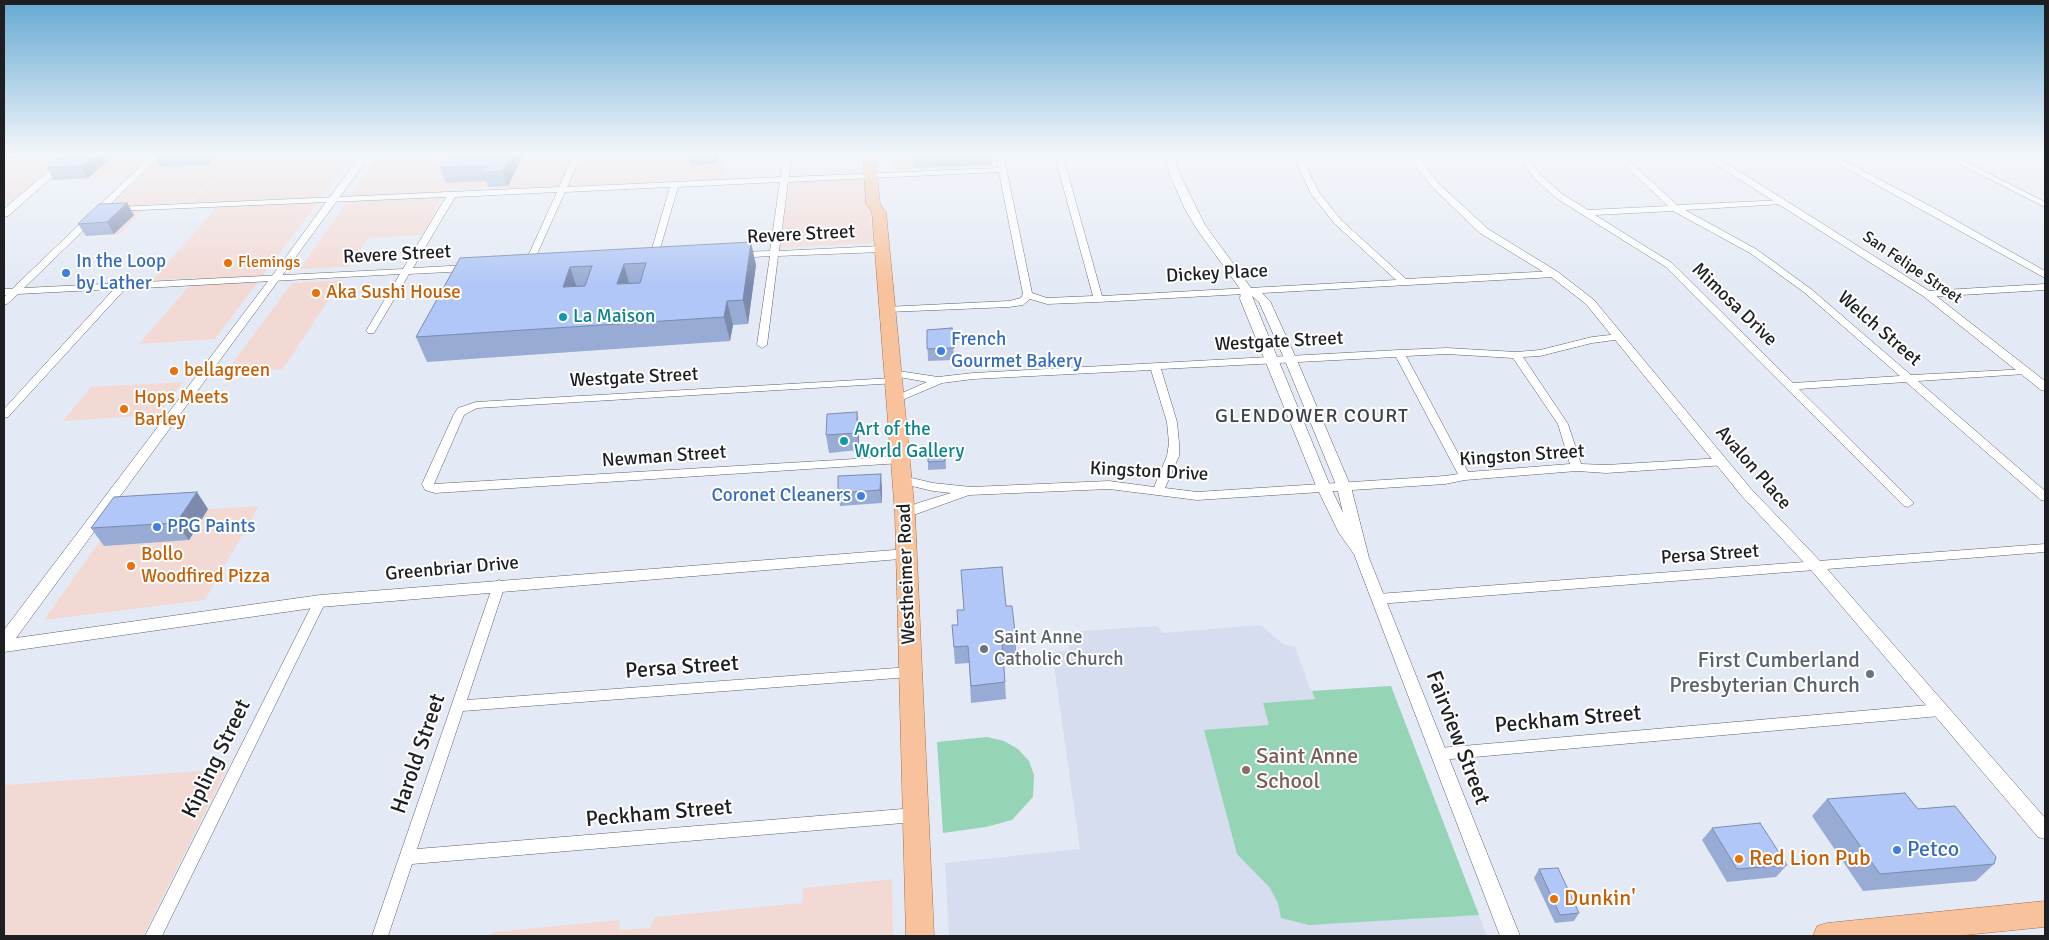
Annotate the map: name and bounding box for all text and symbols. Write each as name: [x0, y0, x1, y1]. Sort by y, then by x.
street label: Revere Street: [746, 221, 856, 249]
street label: San Felipe Street: [1859, 228, 1965, 308]
street label: Revere Street: [342, 241, 452, 269]
place label: In the Loop by Lather: [76, 251, 166, 295]
place label: Flemings: [238, 253, 300, 273]
marker: Flemings: [222, 257, 234, 269]
street label: Mimosa Drive: [1686, 259, 1782, 351]
street label: Dickey Place: [1165, 260, 1269, 288]
marker: In the Loop by Lather: [60, 267, 72, 279]
place label: Aka Sushi House: [326, 282, 461, 304]
marker: Aka Sushi House: [310, 287, 322, 299]
street label: Welch Street: [1833, 287, 1925, 371]
place label: La Maison: [573, 306, 655, 328]
marker: La Maison: [557, 311, 569, 323]
street label: Westgate Street: [1214, 327, 1344, 357]
place label: French Gourmet Bakery: [951, 329, 1082, 373]
marker: French Gourmet Bakery: [935, 345, 947, 357]
place label: bellagreen: [184, 360, 270, 382]
street label: Westgate Street: [569, 363, 699, 393]
marker: bellagreen: [168, 365, 180, 377]
place label: Hops Meets Barley: [134, 387, 229, 431]
marker: Hops Meets Barley: [118, 403, 130, 415]
district label: GLENDOWER COURT: [1213, 405, 1411, 429]
place label: Art of the World Gallery: [854, 419, 964, 463]
street label: Avalon Place: [1710, 421, 1796, 515]
marker: Art of the World Gallery: [838, 435, 850, 447]
street label: Kingston Street: [1459, 440, 1585, 472]
street label: Newman Street: [601, 441, 727, 473]
street label: Kingston Drive: [1089, 458, 1209, 486]
place label: Coronet Cleaners: [711, 485, 851, 507]
marker: Coronet Cleaners: [855, 490, 867, 502]
street label: Westheimer Road: [893, 503, 921, 645]
place label: PPG Paints: [167, 516, 255, 538]
marker: PPG Paints: [151, 521, 163, 533]
street label: Persa Street: [1660, 540, 1760, 570]
place label: Bollo Woodfired Pizza: [141, 544, 270, 588]
street label: Greenbriar Drive: [384, 552, 520, 586]
marker: Bollo Woodfired Pizza: [125, 560, 137, 572]
place label: Saint Anne Catholic Church: [994, 627, 1124, 671]
marker: Saint Anne Catholic Church: [978, 643, 990, 655]
place label: First Cumberland Presbyterian Church: [1669, 648, 1860, 699]
street label: Persa Street: [624, 651, 740, 685]
street label: Fairview Street: [1419, 667, 1495, 809]
marker: First Cumberland Presbyterian Church: [1864, 668, 1876, 680]
street label: Harold Street: [386, 690, 452, 818]
street label: Kipling Street: [177, 695, 257, 823]
street label: Peckham Street: [1494, 700, 1642, 740]
place label: Saint Anne School: [1256, 744, 1358, 796]
marker: Saint Anne School: [1240, 764, 1252, 776]
street label: Peckham Street: [585, 794, 733, 834]
place label: Petco: [1907, 837, 1959, 863]
marker: Petco: [1891, 844, 1903, 856]
place label: Red Lion Pub: [1749, 846, 1871, 872]
marker: Red Lion Pub: [1733, 853, 1745, 865]
place label: Dunkin': [1564, 886, 1636, 912]
marker: Dunkin': [1548, 893, 1560, 905]

